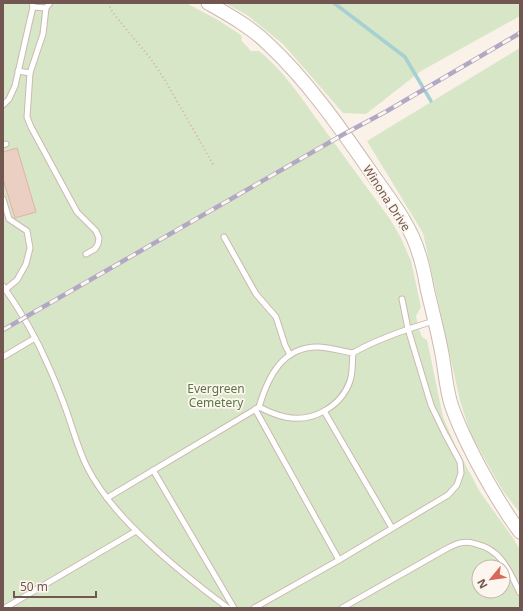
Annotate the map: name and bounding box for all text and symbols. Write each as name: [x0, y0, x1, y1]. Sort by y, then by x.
street label: Winona Drive: [359, 162, 415, 235]
park label: Evergreen Cemetery: [187, 380, 245, 411]
north arrow: [471, 559, 511, 599]
scale bar: [14, 573, 96, 599]
text: N: [473, 577, 491, 592]
text: 50 m: [20, 578, 48, 595]

